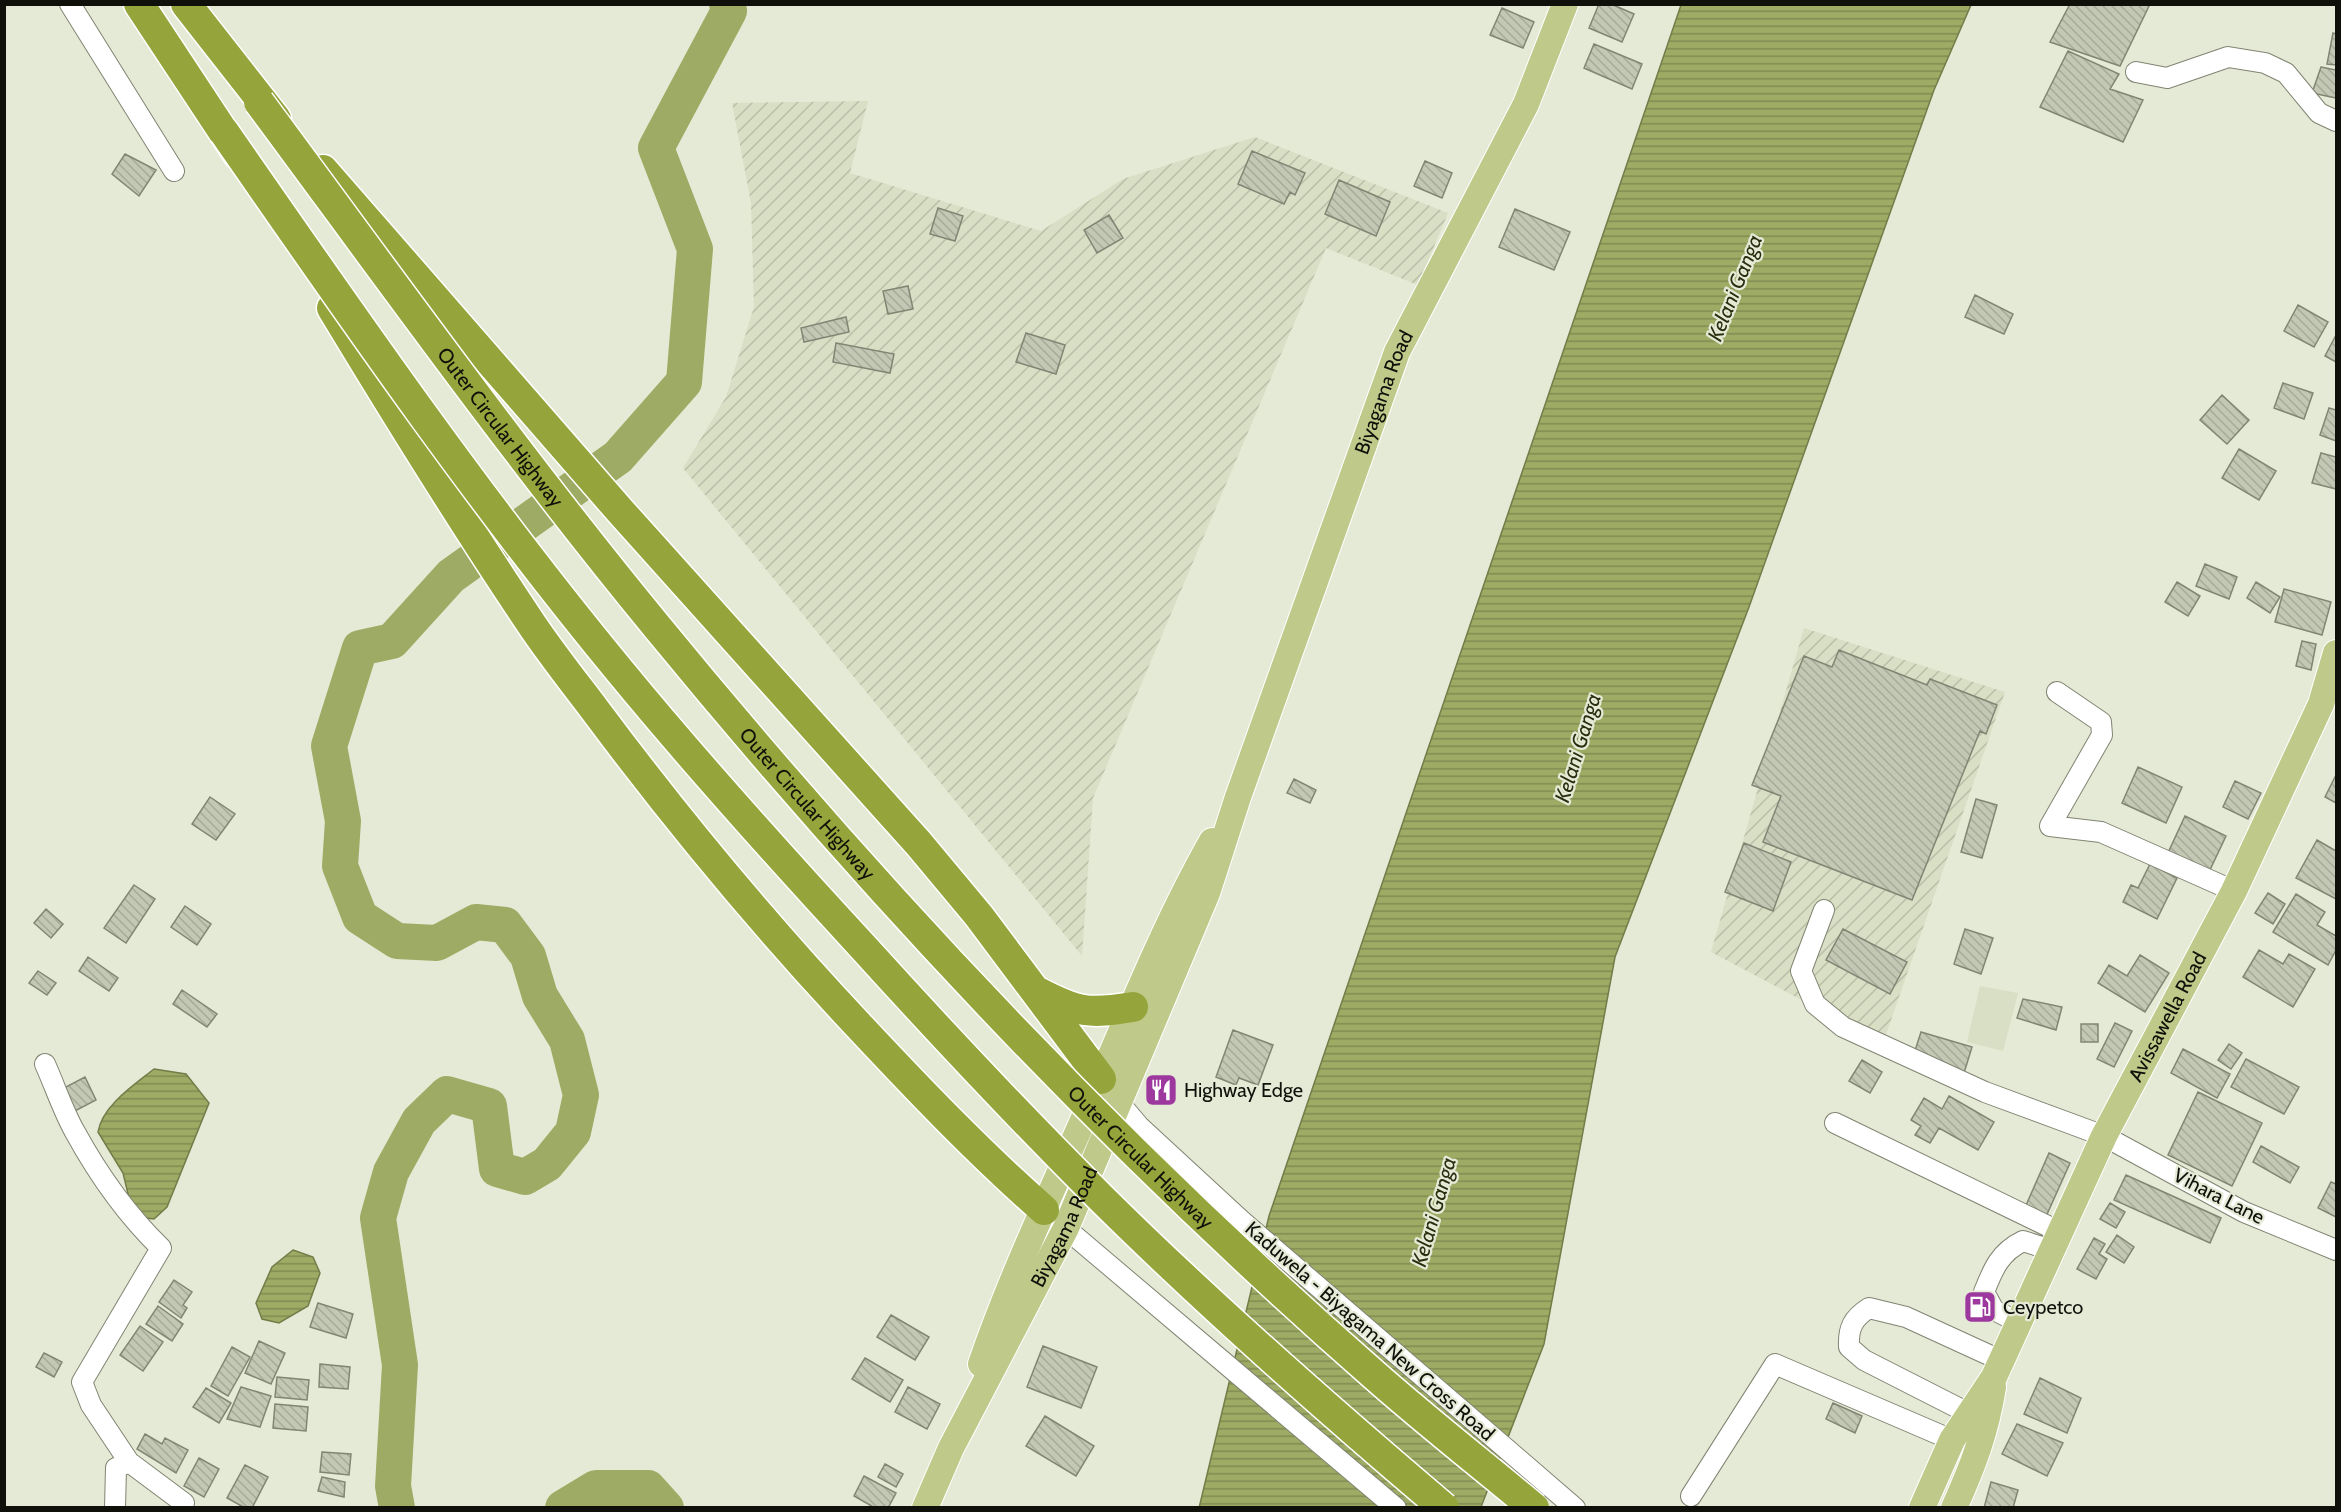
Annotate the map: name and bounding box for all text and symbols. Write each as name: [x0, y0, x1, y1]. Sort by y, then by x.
water label: Kelani Ganga: [1702, 231, 1767, 345]
street label: Biyagama Road: [1349, 326, 1418, 457]
street label: Outer Circular Highway: [432, 343, 569, 512]
water label: Kelani Ganga: [1549, 690, 1606, 805]
street label: Outer Circular Highway: [734, 723, 880, 885]
street label: Avissawella Road: [2123, 948, 2211, 1086]
restaurant icon: Highway Edge: [1143, 1072, 1179, 1108]
place label: Highway Edge: [1184, 1078, 1303, 1102]
street label: Outer Circular Highway: [1063, 1081, 1218, 1234]
water label: Kelani Ganga: [1406, 1154, 1461, 1269]
street label: Biyagama Road: [1025, 1163, 1102, 1291]
street label: Vihara Lane: [2169, 1163, 2269, 1229]
street label: Kaduwela - Biyagama New Cross Road: [1240, 1216, 1500, 1446]
fuel station icon: Ceypetco: [1962, 1289, 1998, 1325]
place label: Ceypetco: [2003, 1295, 2083, 1319]

